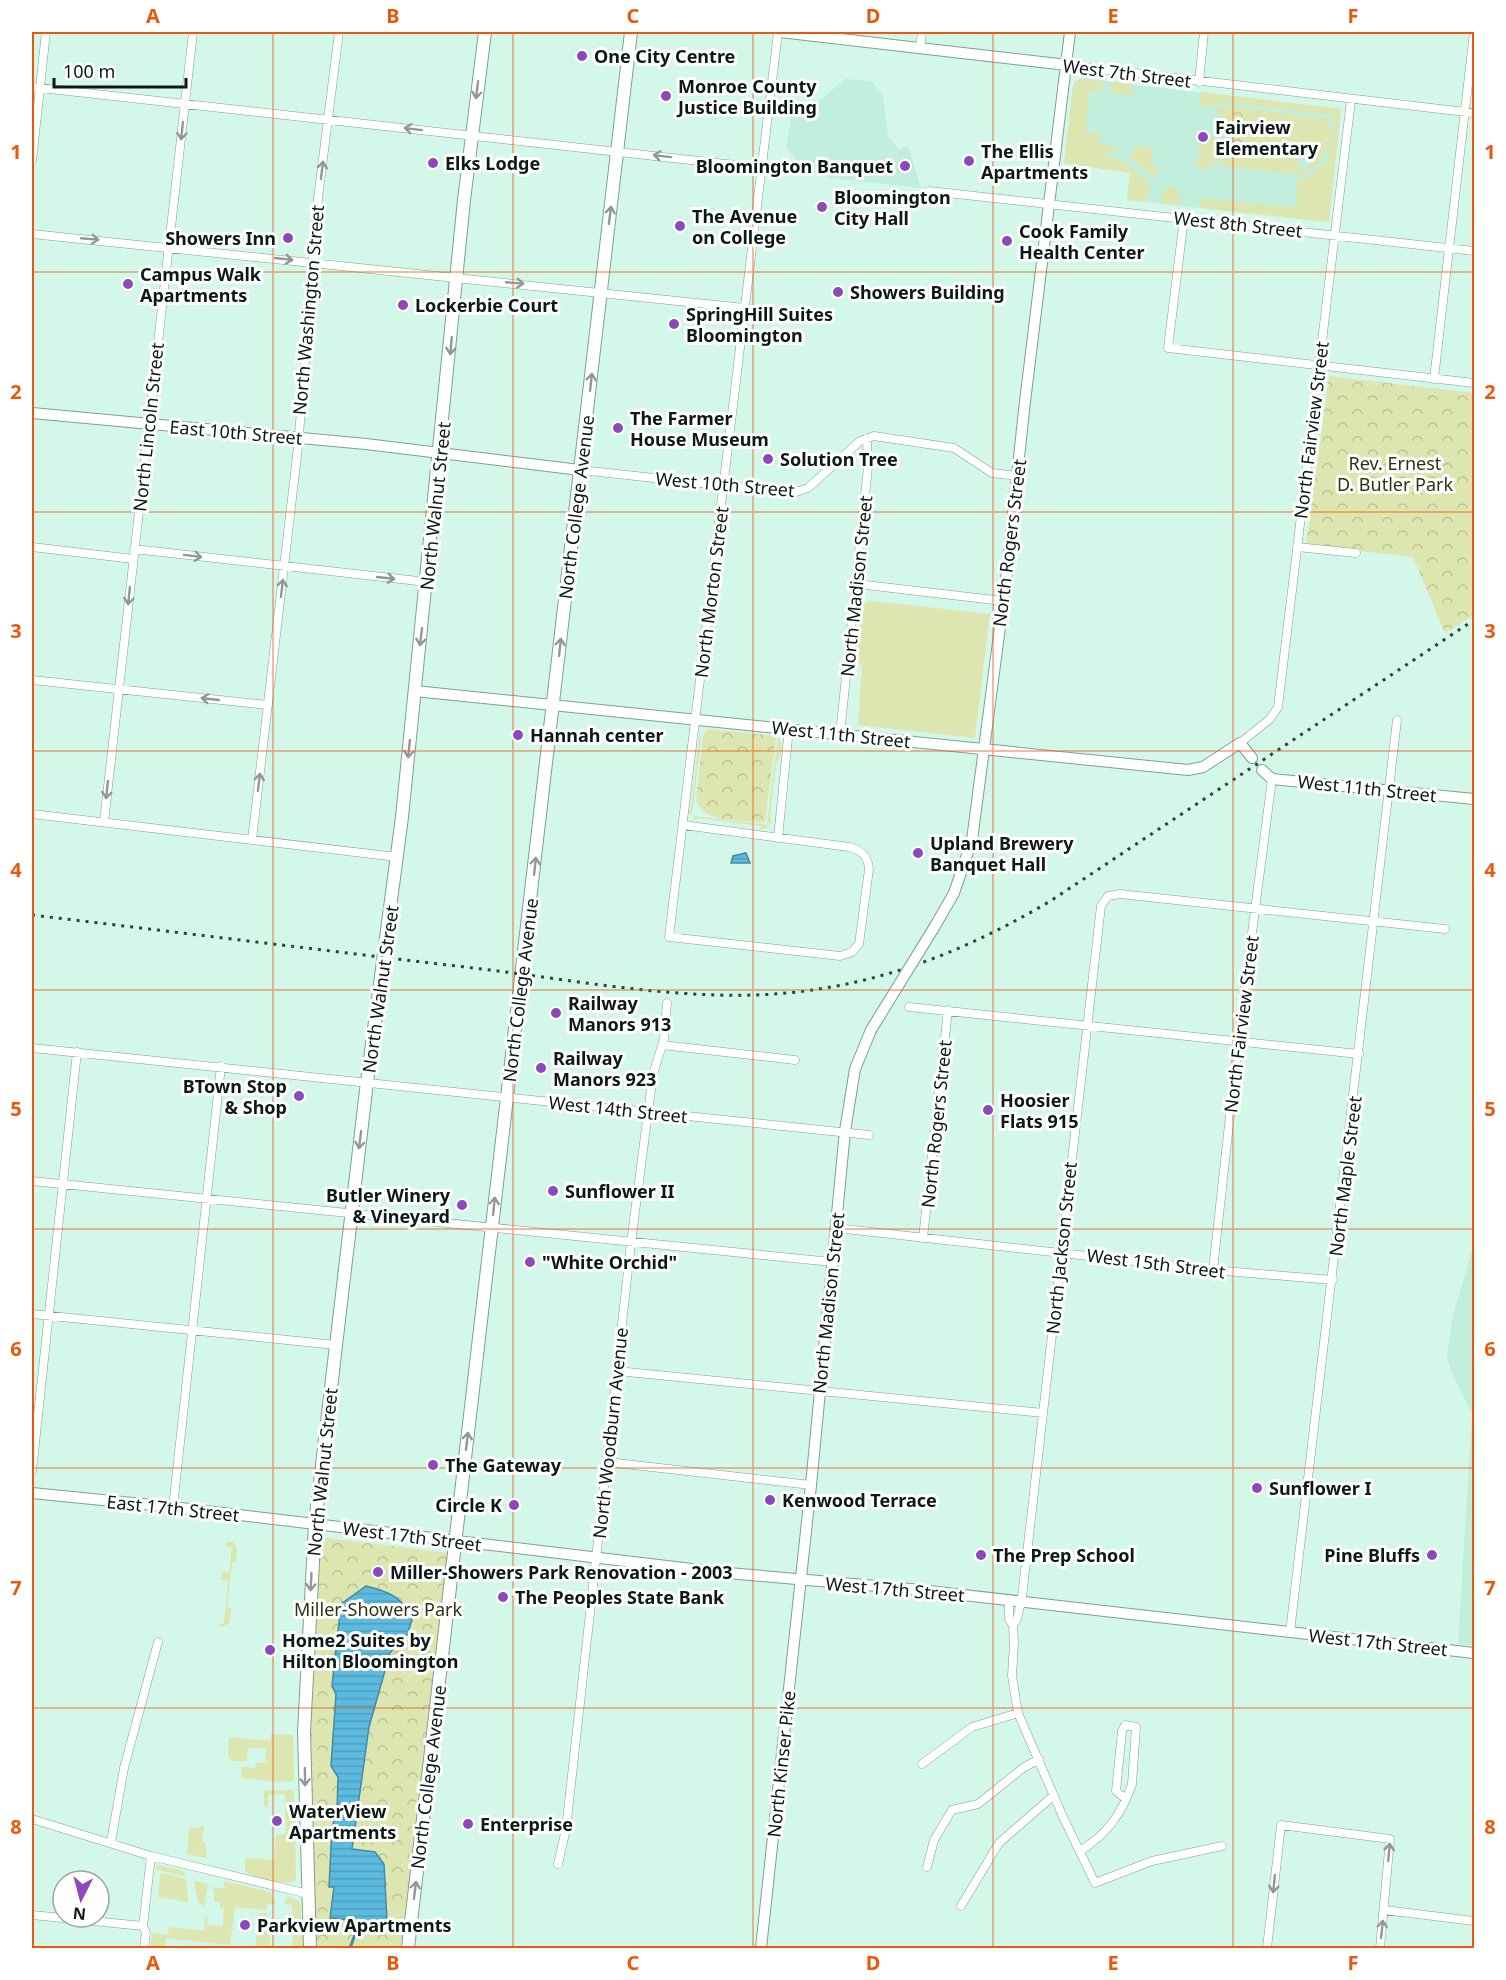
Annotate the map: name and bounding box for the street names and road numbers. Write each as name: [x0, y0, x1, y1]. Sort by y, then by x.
street label: West 7th Street: [1061, 53, 1193, 93]
street label: North Washington Street: [287, 203, 329, 416]
street label: West 8th Street: [1173, 205, 1304, 243]
street label: North Fairview Street: [1288, 339, 1334, 520]
street label: North Lincoln Street: [127, 341, 169, 513]
street label: East 10th Street: [169, 414, 304, 450]
street label: North College Avenue: [553, 414, 599, 600]
street label: North Walnut Street: [414, 420, 456, 591]
street label: North Rogers Street: [987, 457, 1031, 628]
street label: West 10th Street: [654, 466, 796, 502]
street label: North Madison Street: [835, 494, 877, 678]
street label: North Morton Street: [689, 504, 733, 679]
street label: West 11th Street: [770, 715, 912, 753]
street label: West 11th Street: [1296, 769, 1438, 807]
street label: North College Avenue: [497, 897, 543, 1083]
street label: North Walnut Street: [356, 903, 404, 1074]
street label: North Fairview Street: [1218, 933, 1264, 1114]
street label: North Rogers Street: [915, 1038, 957, 1209]
street label: West 14th Street: [547, 1090, 689, 1128]
street label: North Maple Street: [1323, 1094, 1367, 1258]
street label: North Jackson Street: [1040, 1160, 1082, 1335]
street label: North Madison Street: [807, 1211, 849, 1395]
street label: West 15th Street: [1085, 1243, 1227, 1283]
street label: North Woodburn Avenue: [587, 1326, 633, 1540]
street label: North Walnut Street: [301, 1386, 343, 1557]
street label: East 17th Street: [106, 1489, 241, 1527]
street label: West 17th Street: [341, 1516, 483, 1556]
street label: West 17th Street: [824, 1571, 966, 1607]
street label: West 17th Street: [1307, 1623, 1449, 1661]
street label: North College Avenue: [405, 1684, 451, 1870]
street label: North Kinser Pike: [761, 1689, 801, 1839]

